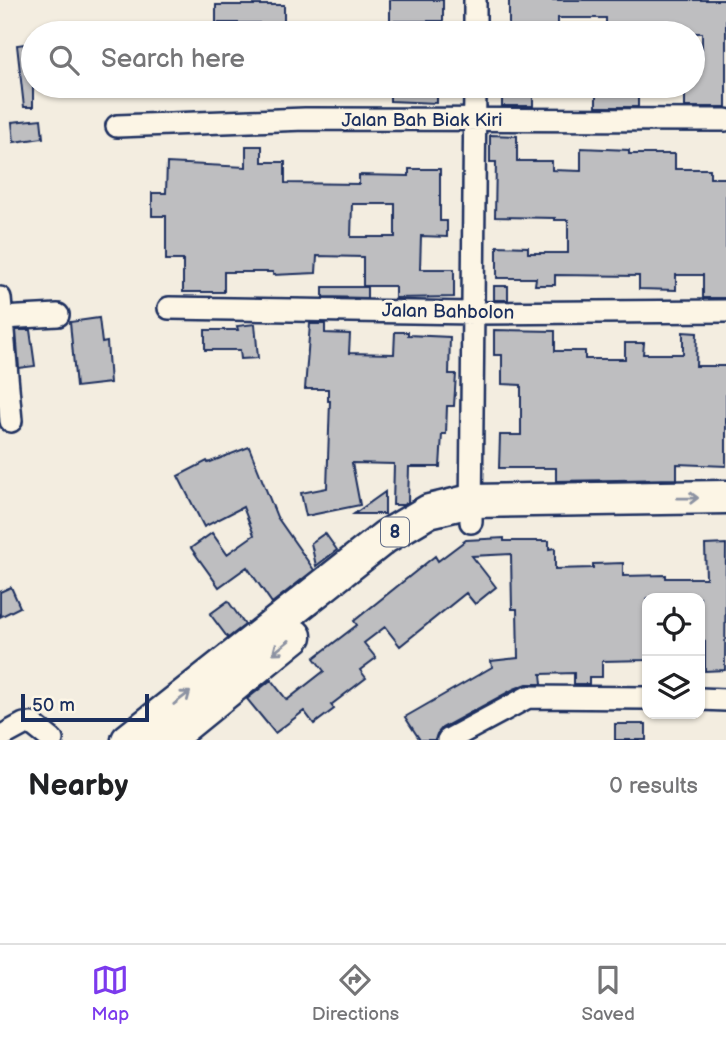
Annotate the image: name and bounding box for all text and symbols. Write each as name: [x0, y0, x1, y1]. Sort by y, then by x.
search box: [21, 21, 705, 98]
icon: search: [45, 41, 83, 79]
text: Search here: [101, 44, 245, 75]
street label: Jalan Bah Biak Kiri: [341, 109, 503, 132]
street label: Jalan Bahbolon: [382, 299, 514, 325]
one-way arrow: [676, 491, 699, 505]
road number: 8: [381, 518, 409, 546]
map controls: [642, 593, 705, 719]
button: locate: [642, 593, 705, 656]
one-way arrow: [273, 639, 291, 655]
button: layers: [642, 656, 705, 719]
one-way arrow: [172, 690, 190, 705]
scale bar: [21, 691, 149, 723]
text: 50 m: [32, 694, 75, 717]
text: Nearby: [28, 768, 128, 804]
text: 0 results: [609, 772, 698, 800]
tab: Map: [91, 961, 129, 1026]
tab: Directions: [312, 961, 399, 1026]
tab: Saved: [581, 961, 635, 1026]

